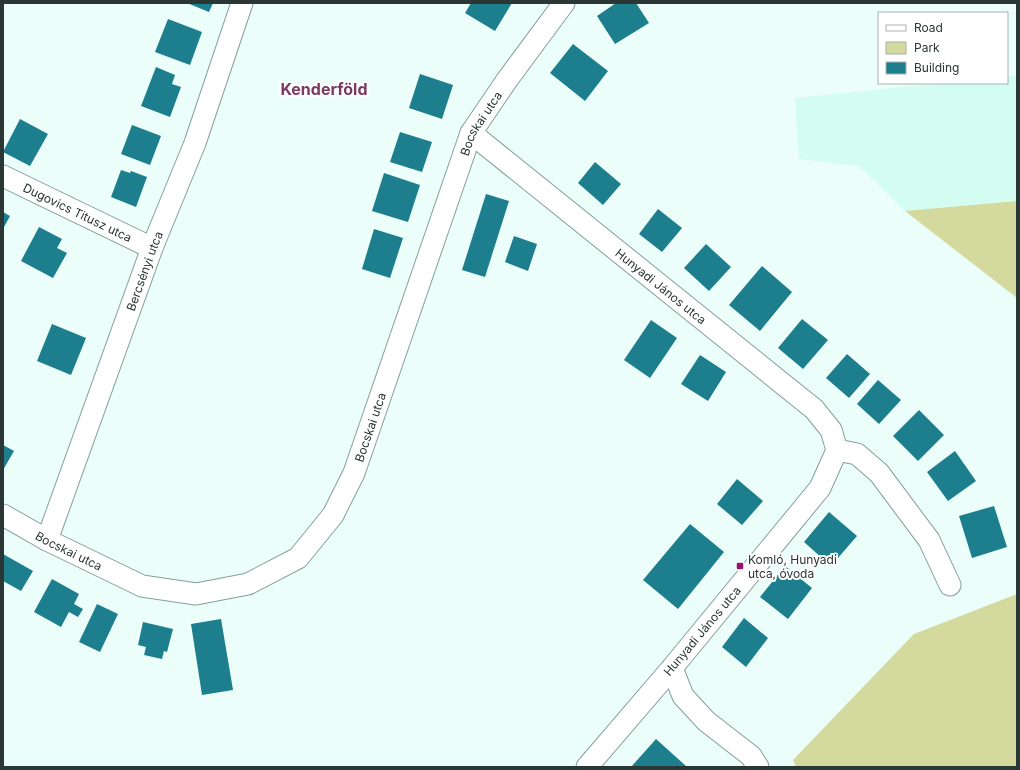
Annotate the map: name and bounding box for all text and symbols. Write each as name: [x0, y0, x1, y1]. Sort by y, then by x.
legend: [878, 12, 1008, 84]
text: Road: [914, 20, 943, 35]
text: Park: [914, 40, 940, 55]
text: Building: [914, 60, 959, 75]
district label: Kenderföld: [280, 79, 368, 99]
street label: Bocskai utca: [456, 88, 505, 157]
street label: Dugovics Titusz utca: [21, 179, 135, 245]
street label: Bercsényi utca: [123, 229, 166, 313]
street label: Hunyadi János utca: [613, 245, 710, 327]
street label: Bocskai utca: [351, 390, 389, 464]
street label: Bocskai utca: [33, 528, 105, 573]
place label: Komló, Hunyadi utca, óvoda: [748, 552, 837, 581]
marker: Komló, Hunyadi utca, óvoda: [735, 561, 745, 571]
street label: Hunyadi János utca: [660, 583, 744, 679]

